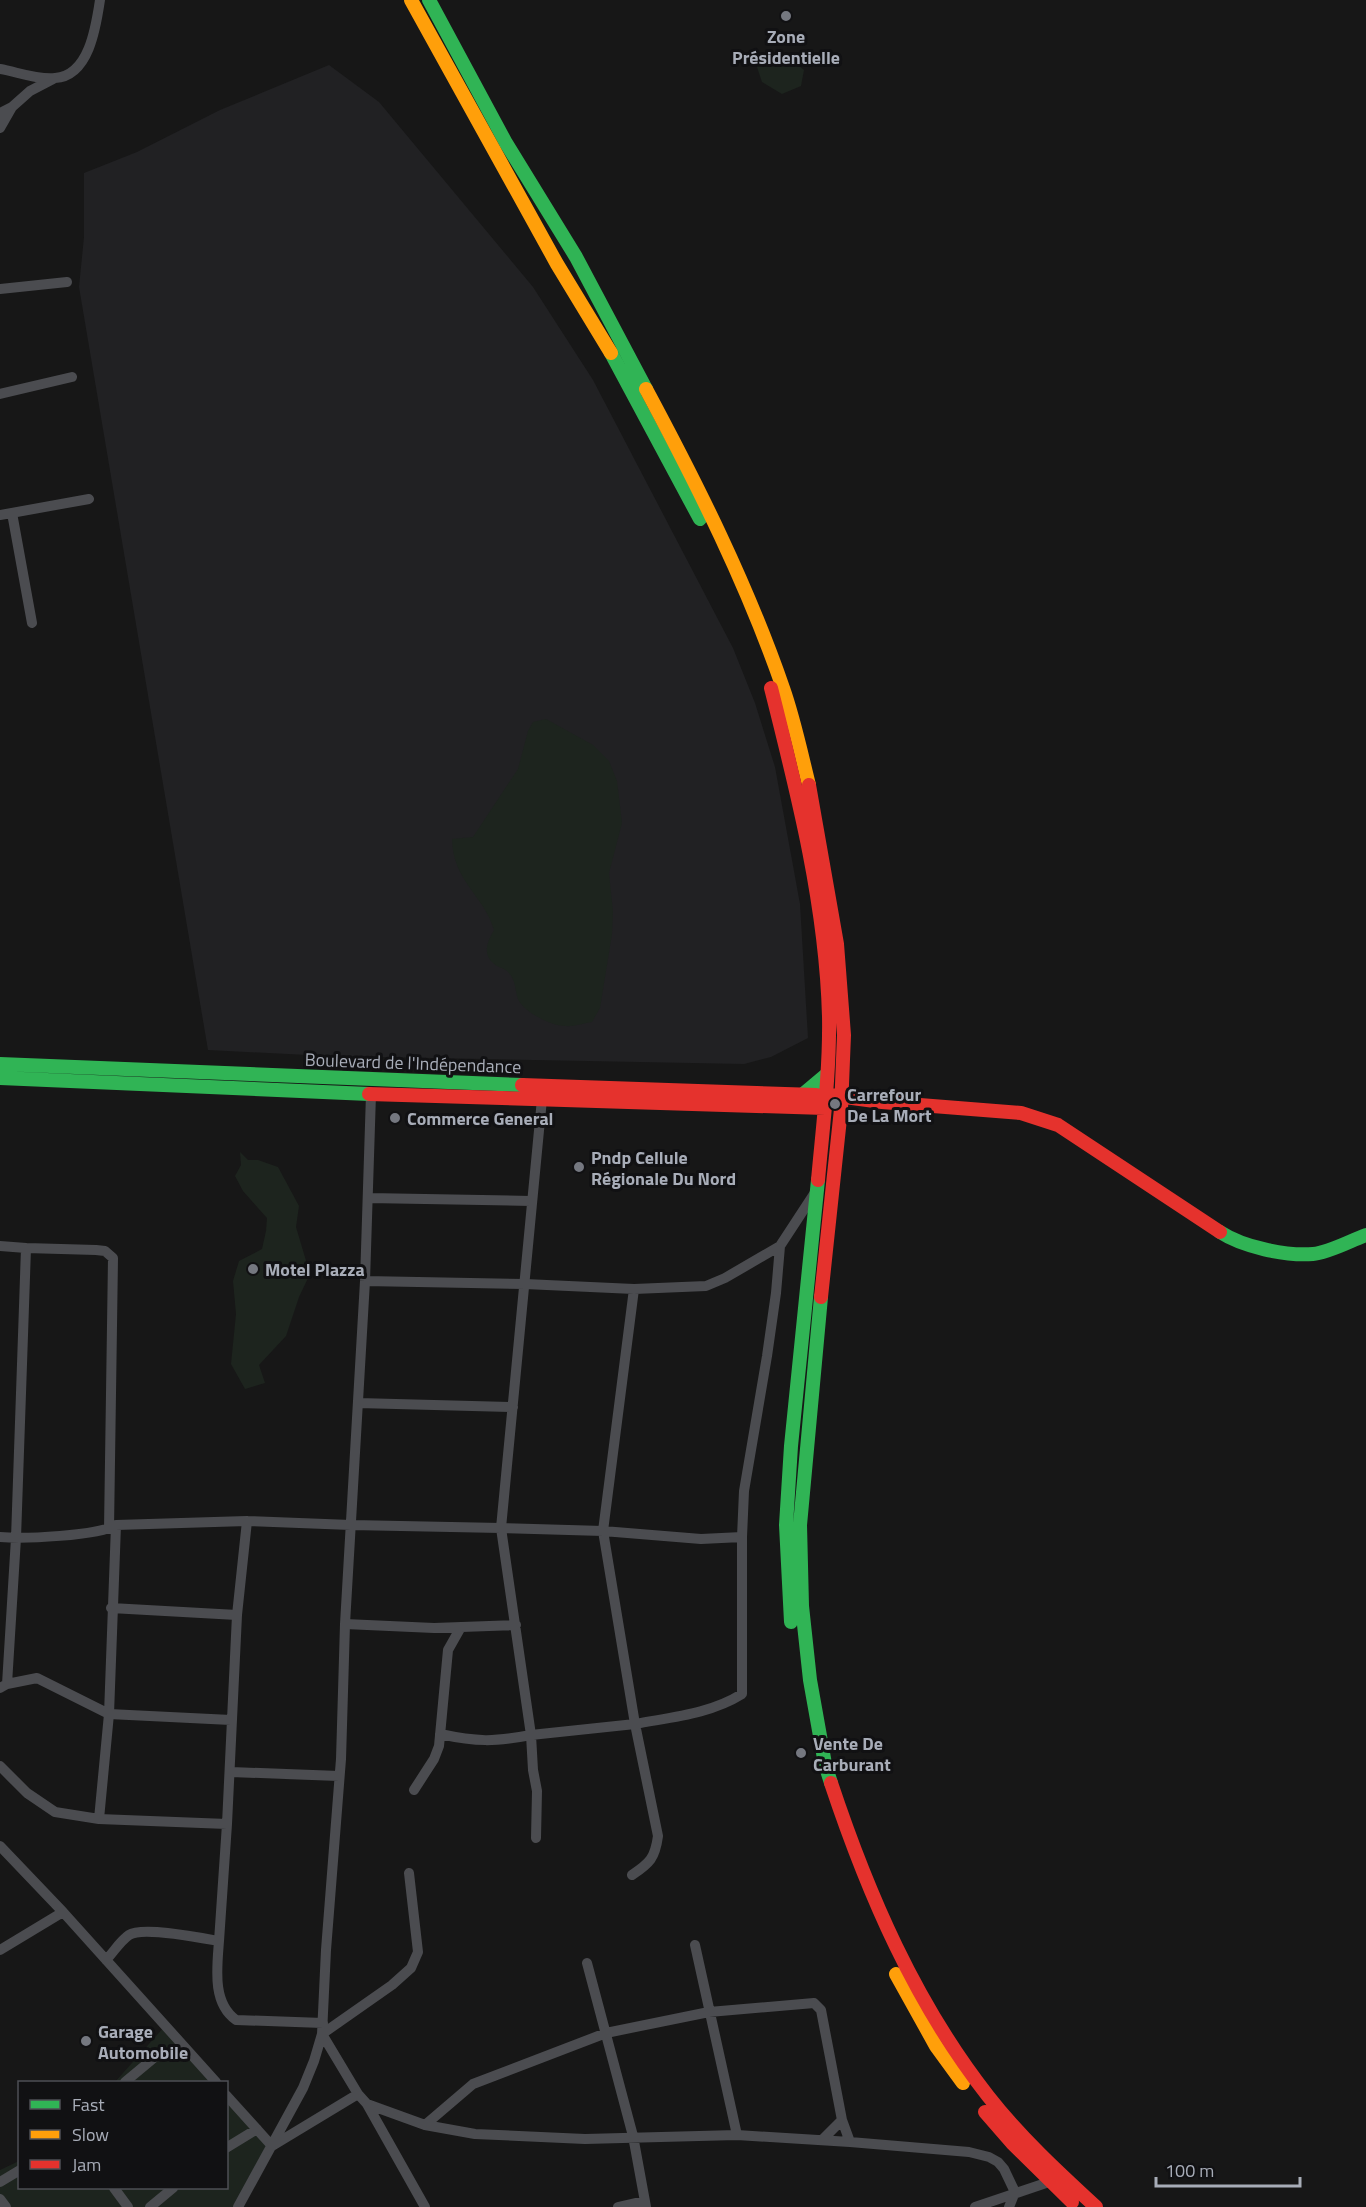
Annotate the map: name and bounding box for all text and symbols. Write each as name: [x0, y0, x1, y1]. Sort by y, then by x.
marker: Zone Présidentielle: [779, 9, 793, 23]
place label: Zone Présidentielle: [732, 23, 840, 71]
street label: Boulevard de l'Indépendance: [304, 1046, 522, 1080]
place label: Carrefour De La Mort: [847, 1081, 932, 1129]
marker: Carrefour De La Mort: [828, 1097, 842, 1111]
place label: Commerce General: [407, 1105, 553, 1132]
marker: Commerce General: [388, 1111, 402, 1125]
place label: Pndp Cellule Régionale Du Nord: [591, 1144, 736, 1192]
marker: Pndp Cellule Régionale Du Nord: [572, 1160, 586, 1174]
place label: Motel Plazza: [265, 1256, 365, 1283]
marker: Motel Plazza: [246, 1262, 260, 1276]
place label: Vente De Carburant: [813, 1730, 891, 1778]
marker: Vente De Carburant: [794, 1746, 808, 1760]
place label: Garage Automobile: [98, 2018, 188, 2066]
marker: Garage Automobile: [79, 2034, 93, 2048]
legend: [18, 2081, 228, 2189]
text: Fast: [72, 2091, 105, 2118]
text: Slow: [72, 2121, 109, 2148]
scale bar: [1156, 2150, 1300, 2188]
text: Jam: [72, 2151, 101, 2178]
text: 100 m: [1165, 2157, 1214, 2184]

